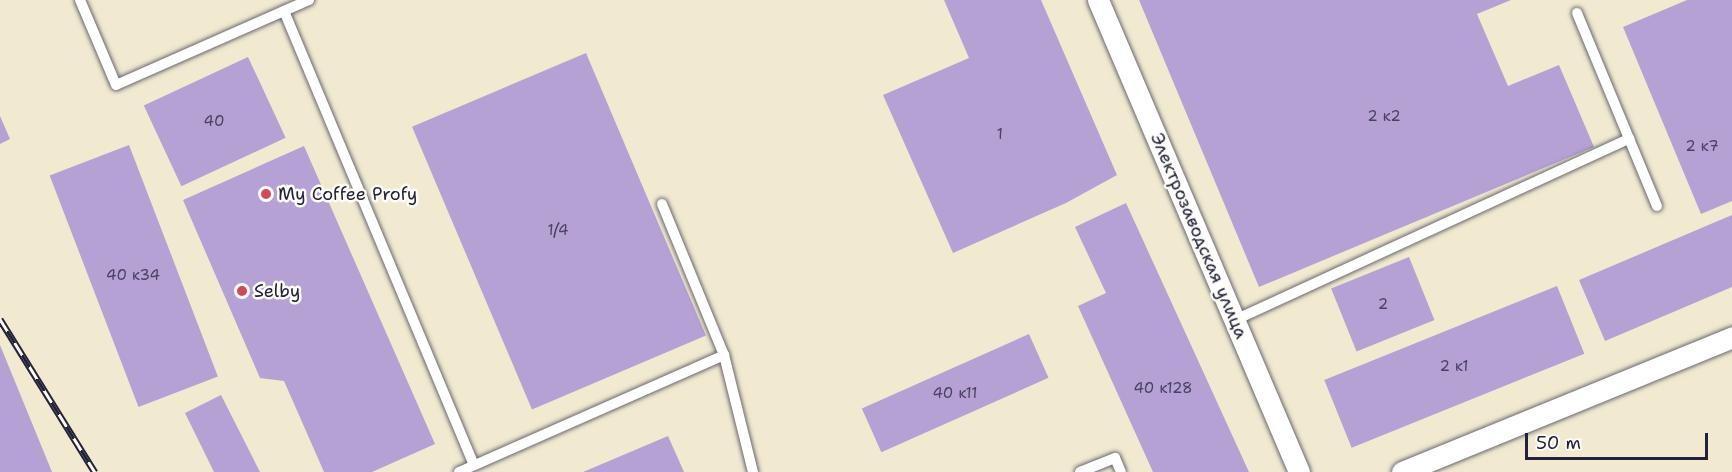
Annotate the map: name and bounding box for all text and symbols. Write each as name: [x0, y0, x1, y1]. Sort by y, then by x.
house number: 2 к2: [1367, 108, 1401, 126]
house number: 40: [204, 113, 224, 131]
house number: 1: [997, 126, 1003, 144]
street label: Электрозаводская улица: [1146, 130, 1252, 342]
house number: 2 к7: [1685, 138, 1719, 156]
place label: My Coffee Profy: [278, 183, 417, 205]
marker: My Coffee Profy: [259, 187, 273, 201]
house number: 1/4: [547, 222, 569, 240]
house number: 40 к34: [106, 267, 160, 285]
place label: Selby: [254, 280, 300, 302]
marker: Selby: [235, 284, 249, 298]
house number: 2: [1378, 296, 1388, 314]
house number: 2 к1: [1440, 358, 1468, 376]
house number: 40 к128: [1133, 380, 1193, 398]
house number: 40 к11: [932, 385, 978, 403]
scale bar: [1528, 421, 1711, 459]
text: 50 m: [1536, 431, 1581, 455]

